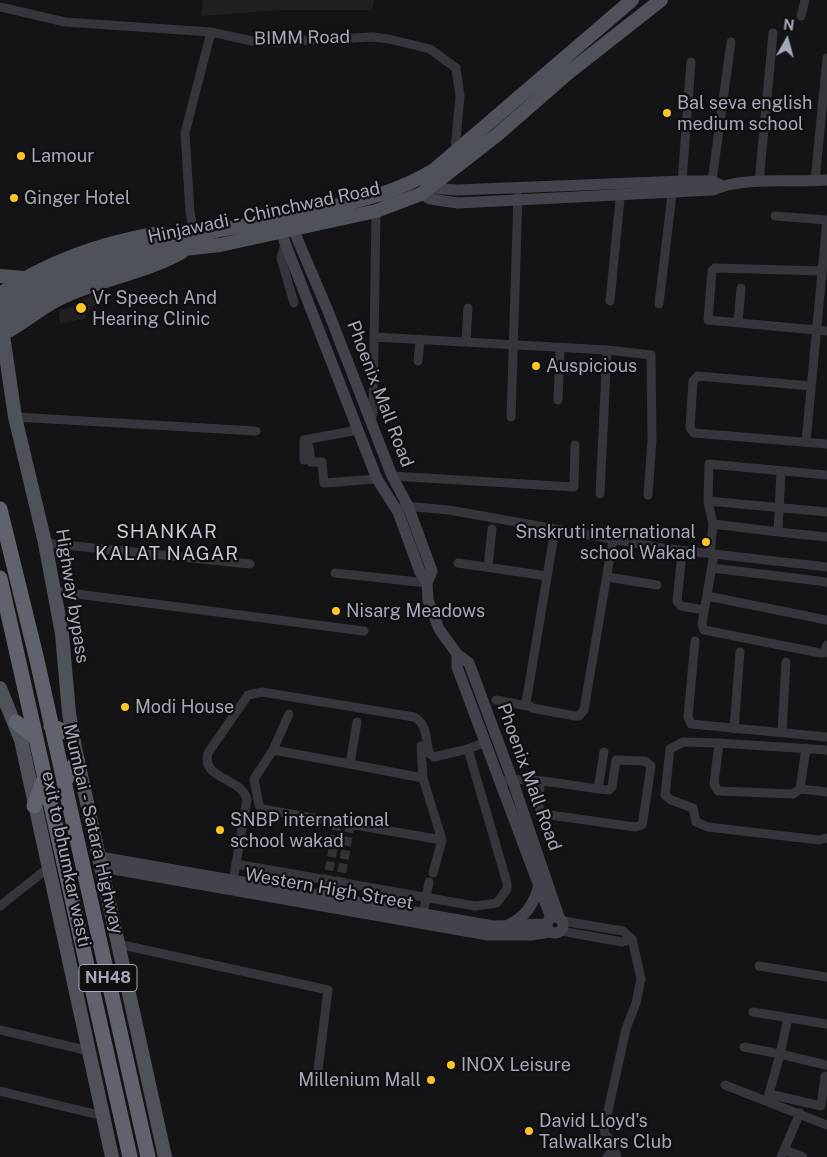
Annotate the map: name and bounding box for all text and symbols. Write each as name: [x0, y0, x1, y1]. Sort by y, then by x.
north arrow: [762, 15, 812, 65]
text: N: [782, 17, 795, 34]
street label: BIMM Road: [254, 26, 350, 50]
place label: Bal seva english medium school: [677, 92, 812, 134]
marker: Bal seva english medium school: [661, 107, 673, 119]
place label: Lamour: [31, 145, 94, 167]
marker: Lamour: [15, 150, 27, 162]
street label: Hinjawadi - Chinchwad Road: [146, 178, 382, 248]
place label: Ginger Hotel: [24, 187, 131, 209]
marker: Ginger Hotel: [8, 192, 20, 204]
place label: Vr Speech And Hearing Clinic: [92, 287, 217, 330]
marker: Vr Speech And Hearing Clinic: [74, 301, 88, 315]
street label: Phoenix Mall Road: [342, 318, 418, 470]
place label: Auspicious: [546, 355, 637, 377]
marker: Auspicious: [530, 360, 542, 372]
district label: SHANKAR KALAT NAGAR: [94, 521, 240, 565]
place label: Snskruti international school Wakad: [515, 521, 696, 564]
street label: Highway bypass: [51, 527, 93, 665]
marker: Snskruti international school Wakad: [700, 536, 712, 548]
place label: Nisarg Meadows: [346, 600, 485, 622]
marker: Nisarg Meadows: [330, 605, 342, 617]
place label: Modi House: [135, 696, 234, 718]
street label: Phoenix Mall Road: [492, 700, 566, 854]
marker: Modi House: [119, 701, 131, 713]
street label: Mumbai - Satara Highway: [58, 722, 128, 936]
street label: exit to bhumkar wasti: [37, 769, 95, 949]
place label: SNBP international school wakad: [230, 809, 389, 852]
marker: SNBP international school wakad: [214, 824, 226, 836]
street label: Western High Street: [243, 864, 415, 914]
road number: NH48: [79, 964, 137, 991]
place label: INOX Leisure: [461, 1054, 571, 1076]
marker: INOX Leisure: [445, 1059, 457, 1071]
place label: Millenium Mall: [298, 1069, 421, 1091]
marker: Millenium Mall: [425, 1074, 437, 1086]
place label: David Lloyd's Talwalkars Club: [539, 1110, 672, 1152]
marker: David Lloyd's Talwalkars Club: [523, 1125, 535, 1137]

